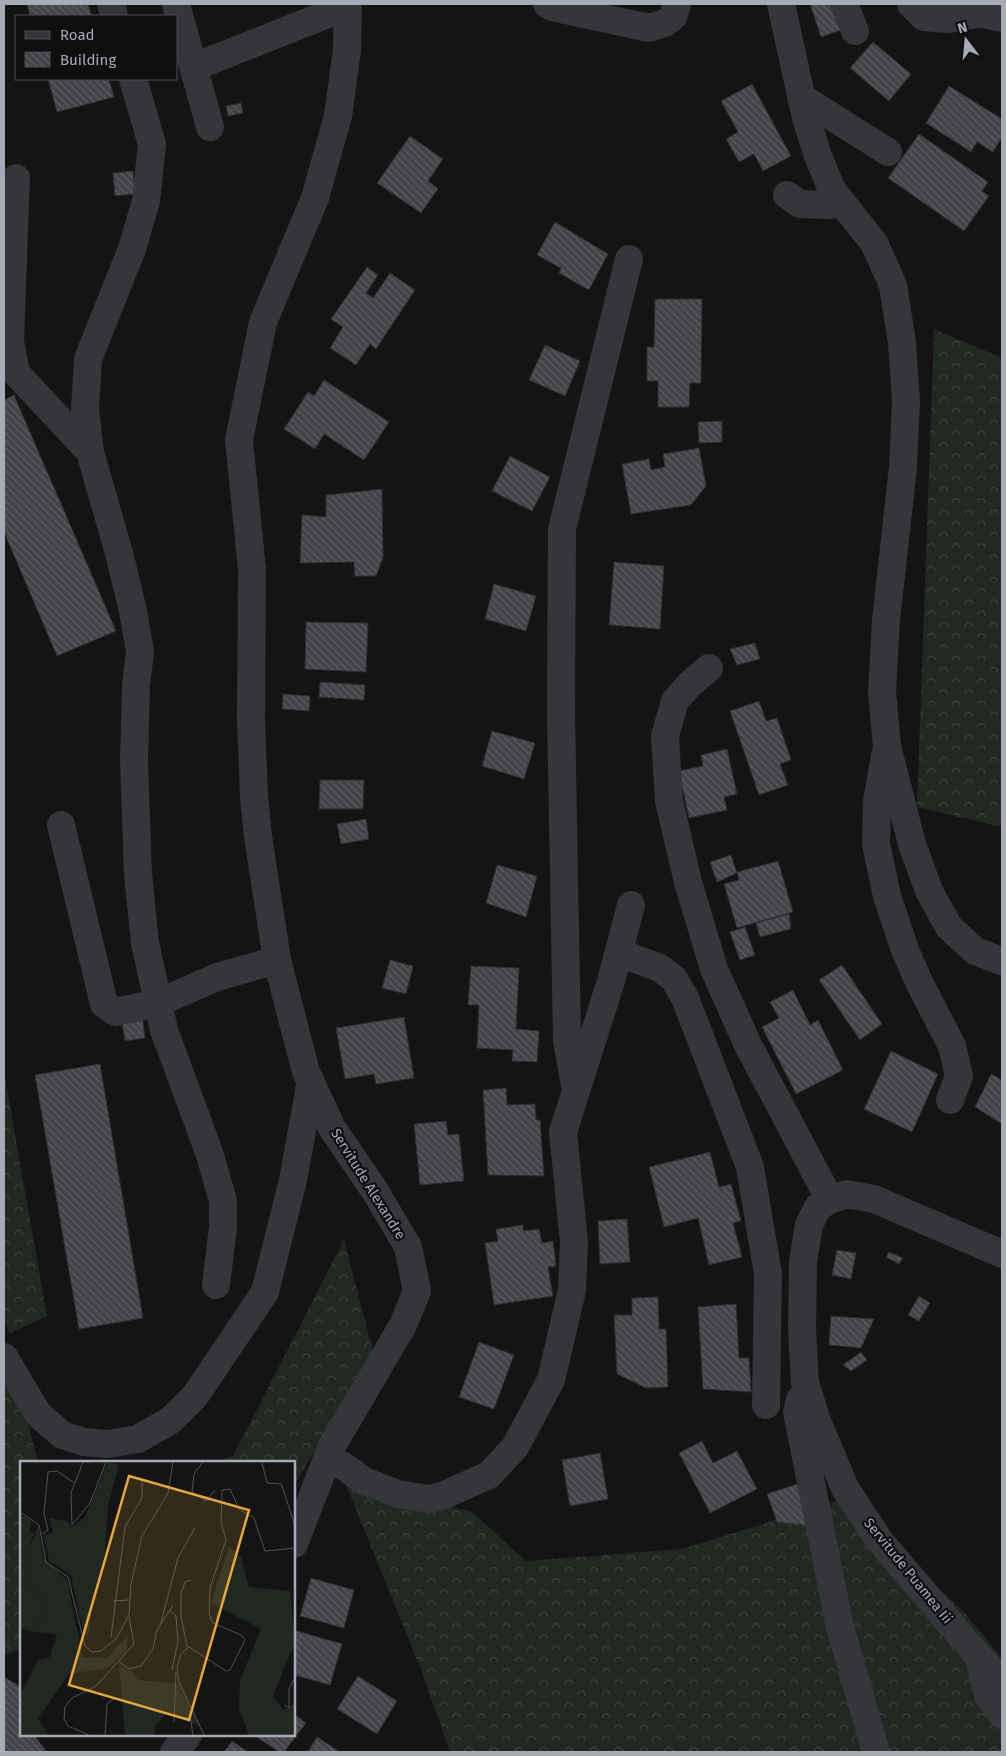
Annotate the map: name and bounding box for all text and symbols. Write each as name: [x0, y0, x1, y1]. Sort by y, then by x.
legend: [15, 15, 178, 80]
north arrow: [941, 15, 991, 65]
text: N: [956, 19, 969, 37]
text: Road: [60, 26, 95, 44]
text: Building: [60, 51, 116, 69]
street label: Servitude Alexandre: [327, 1125, 409, 1243]
inset map: [20, 1461, 295, 1736]
street label: Servitude Puamea Iii: [860, 1515, 956, 1627]

